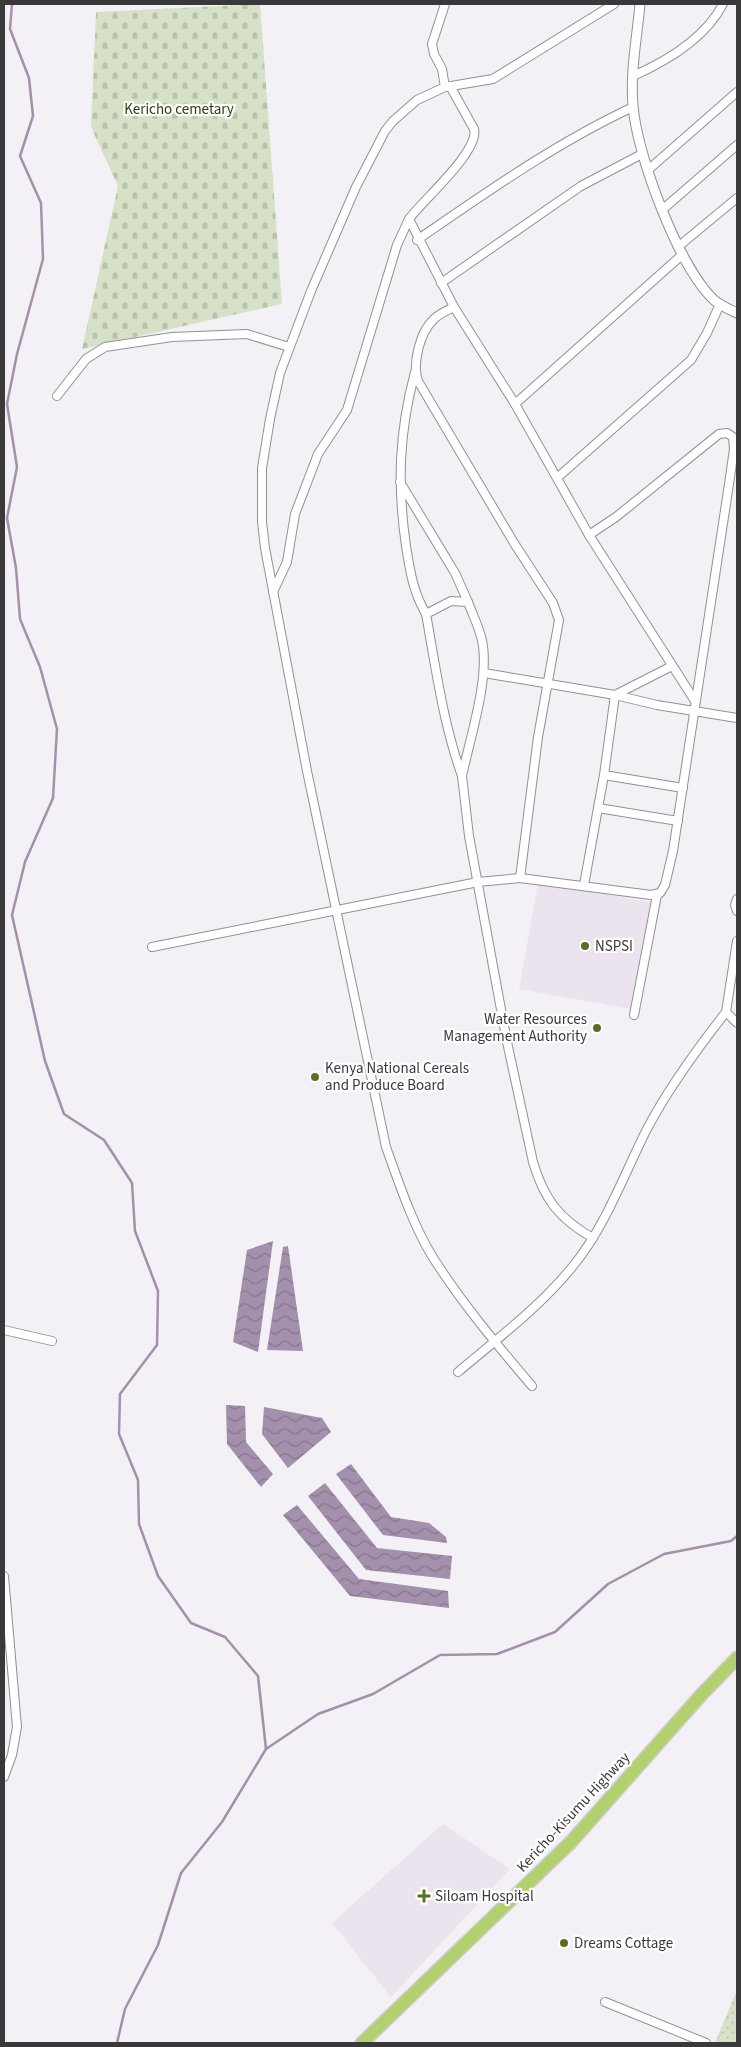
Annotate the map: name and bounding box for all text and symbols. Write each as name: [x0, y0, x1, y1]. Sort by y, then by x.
park label: Kericho cemetary: [124, 99, 234, 120]
place label: NSPSI: [595, 936, 633, 957]
marker: NSPSI: [579, 940, 591, 952]
place label: Water Resources Management Authority: [443, 1009, 587, 1047]
marker: Water Resources Management Authority: [591, 1022, 603, 1034]
place label: Kenya National Cereals and Produce Board: [325, 1058, 469, 1096]
marker: Kenya National Cereals and Produce Board: [309, 1071, 321, 1083]
street label: Kericho-Kisumu Highway: [512, 1748, 635, 1877]
place label: Siloam Hospital: [435, 1886, 534, 1907]
marker: Siloam Hospital: [417, 1889, 431, 1903]
place label: Dreams Cottage: [574, 1933, 673, 1954]
marker: Dreams Cottage: [558, 1937, 570, 1949]

